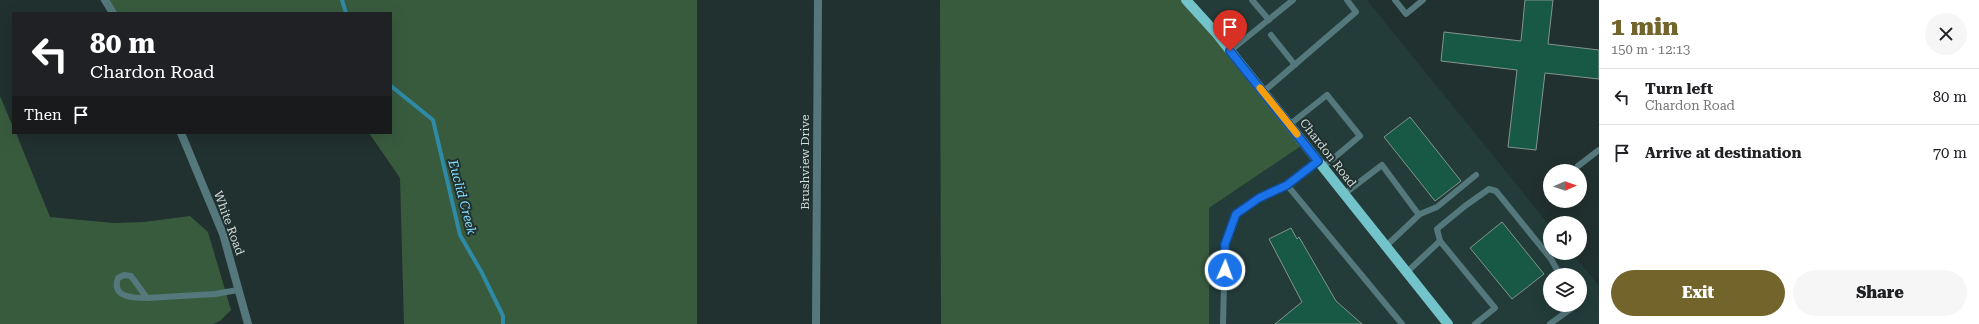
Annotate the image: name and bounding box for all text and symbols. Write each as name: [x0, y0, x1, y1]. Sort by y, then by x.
pin: [1213, 10, 1247, 51]
text: 1 min: [1611, 13, 1678, 41]
button: close: [1925, 13, 1967, 55]
icon: arrive: [1219, 16, 1241, 38]
text: 80 m: [90, 27, 155, 60]
icon: left: [24, 28, 76, 80]
text: 150 m · 12:13: [1611, 42, 1690, 57]
text: Chardon Road: [90, 61, 215, 82]
text: Turn left: [1645, 80, 1713, 98]
icon: left: [1611, 86, 1633, 108]
text: 80 m: [1933, 88, 1967, 106]
text: Chardon Road: [1645, 98, 1735, 113]
icon: arrive: [70, 104, 92, 126]
text: Then: [24, 106, 62, 124]
street label: Brushview Drive: [798, 114, 812, 210]
street label: Chardon Road: [1297, 116, 1359, 190]
icon: arrive: [1611, 142, 1633, 164]
text: Arrive at destination: [1645, 144, 1801, 162]
text: 70 m: [1933, 144, 1967, 162]
water label: Euclid Creek: [445, 157, 480, 237]
north arrow: [1543, 164, 1587, 208]
map controls: [1543, 164, 1587, 312]
street label: White Road: [211, 189, 247, 257]
button: sound: [1543, 216, 1587, 260]
position arrow: [1204, 249, 1246, 291]
button: layers: [1543, 268, 1587, 312]
button: Exit: [1611, 270, 1785, 316]
button: Share: [1793, 270, 1967, 316]

